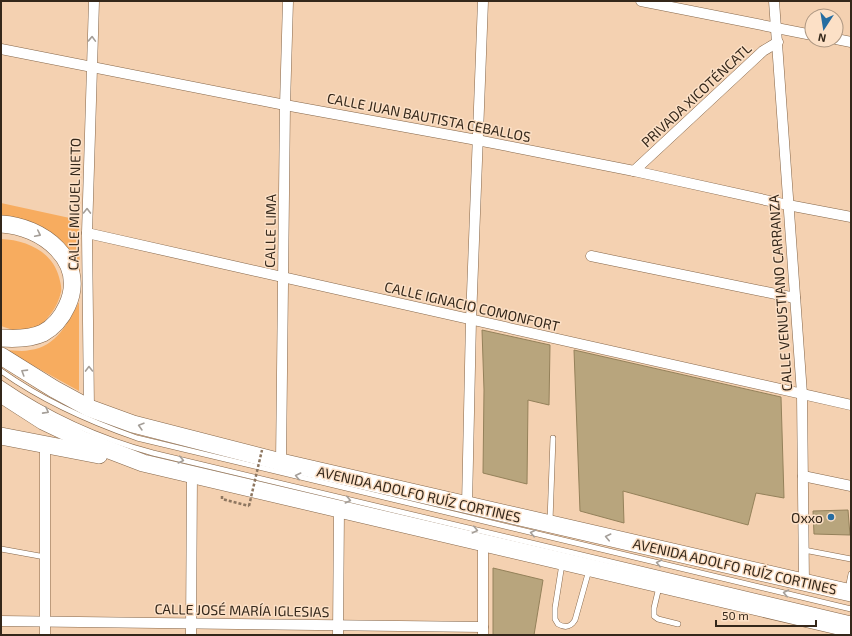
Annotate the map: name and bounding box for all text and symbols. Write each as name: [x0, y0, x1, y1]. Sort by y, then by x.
north arrow: [804, 8, 844, 48]
text: N: [817, 31, 827, 45]
one-way arrow: [88, 36, 97, 42]
street label: PRIVADA XICOTÉNCATL: [637, 40, 755, 150]
street label: CALLE JUAN BAUTISTA CEBALLOS: [326, 89, 532, 145]
street label: CALLE MIGUEL NIETO: [64, 138, 84, 270]
street label: CALLE LIMA: [261, 194, 279, 268]
street label: CALLE VENUSTIANO CARRANZA: [765, 194, 795, 392]
one-way arrow: [83, 208, 92, 214]
one-way arrow: [34, 229, 42, 237]
street label: CALLE IGNACIO COMONFORT: [383, 278, 561, 334]
one-way arrow: [84, 366, 93, 372]
one-way arrow: [21, 369, 28, 376]
one-way arrow: [42, 407, 49, 414]
one-way arrow: [138, 423, 145, 431]
one-way arrow: [177, 455, 184, 464]
street label: AVENIDA ADOLFO RUÍZ CORTINES: [315, 462, 523, 526]
one-way arrow: [294, 473, 301, 481]
one-way arrow: [345, 495, 351, 503]
place label: Oxxo: [791, 509, 823, 526]
marker: Oxxo: [826, 512, 836, 522]
one-way arrow: [472, 525, 478, 533]
one-way arrow: [530, 529, 536, 537]
one-way arrow: [605, 534, 612, 542]
street label: AVENIDA ADOLFO RUÍZ CORTINES: [631, 534, 839, 598]
one-way arrow: [656, 559, 663, 568]
one-way arrow: [783, 590, 789, 598]
street label: CALLE JOSÉ MARÍA IGLESIAS: [154, 600, 330, 620]
scale bar: [716, 602, 816, 628]
text: 50 m: [722, 608, 749, 622]

